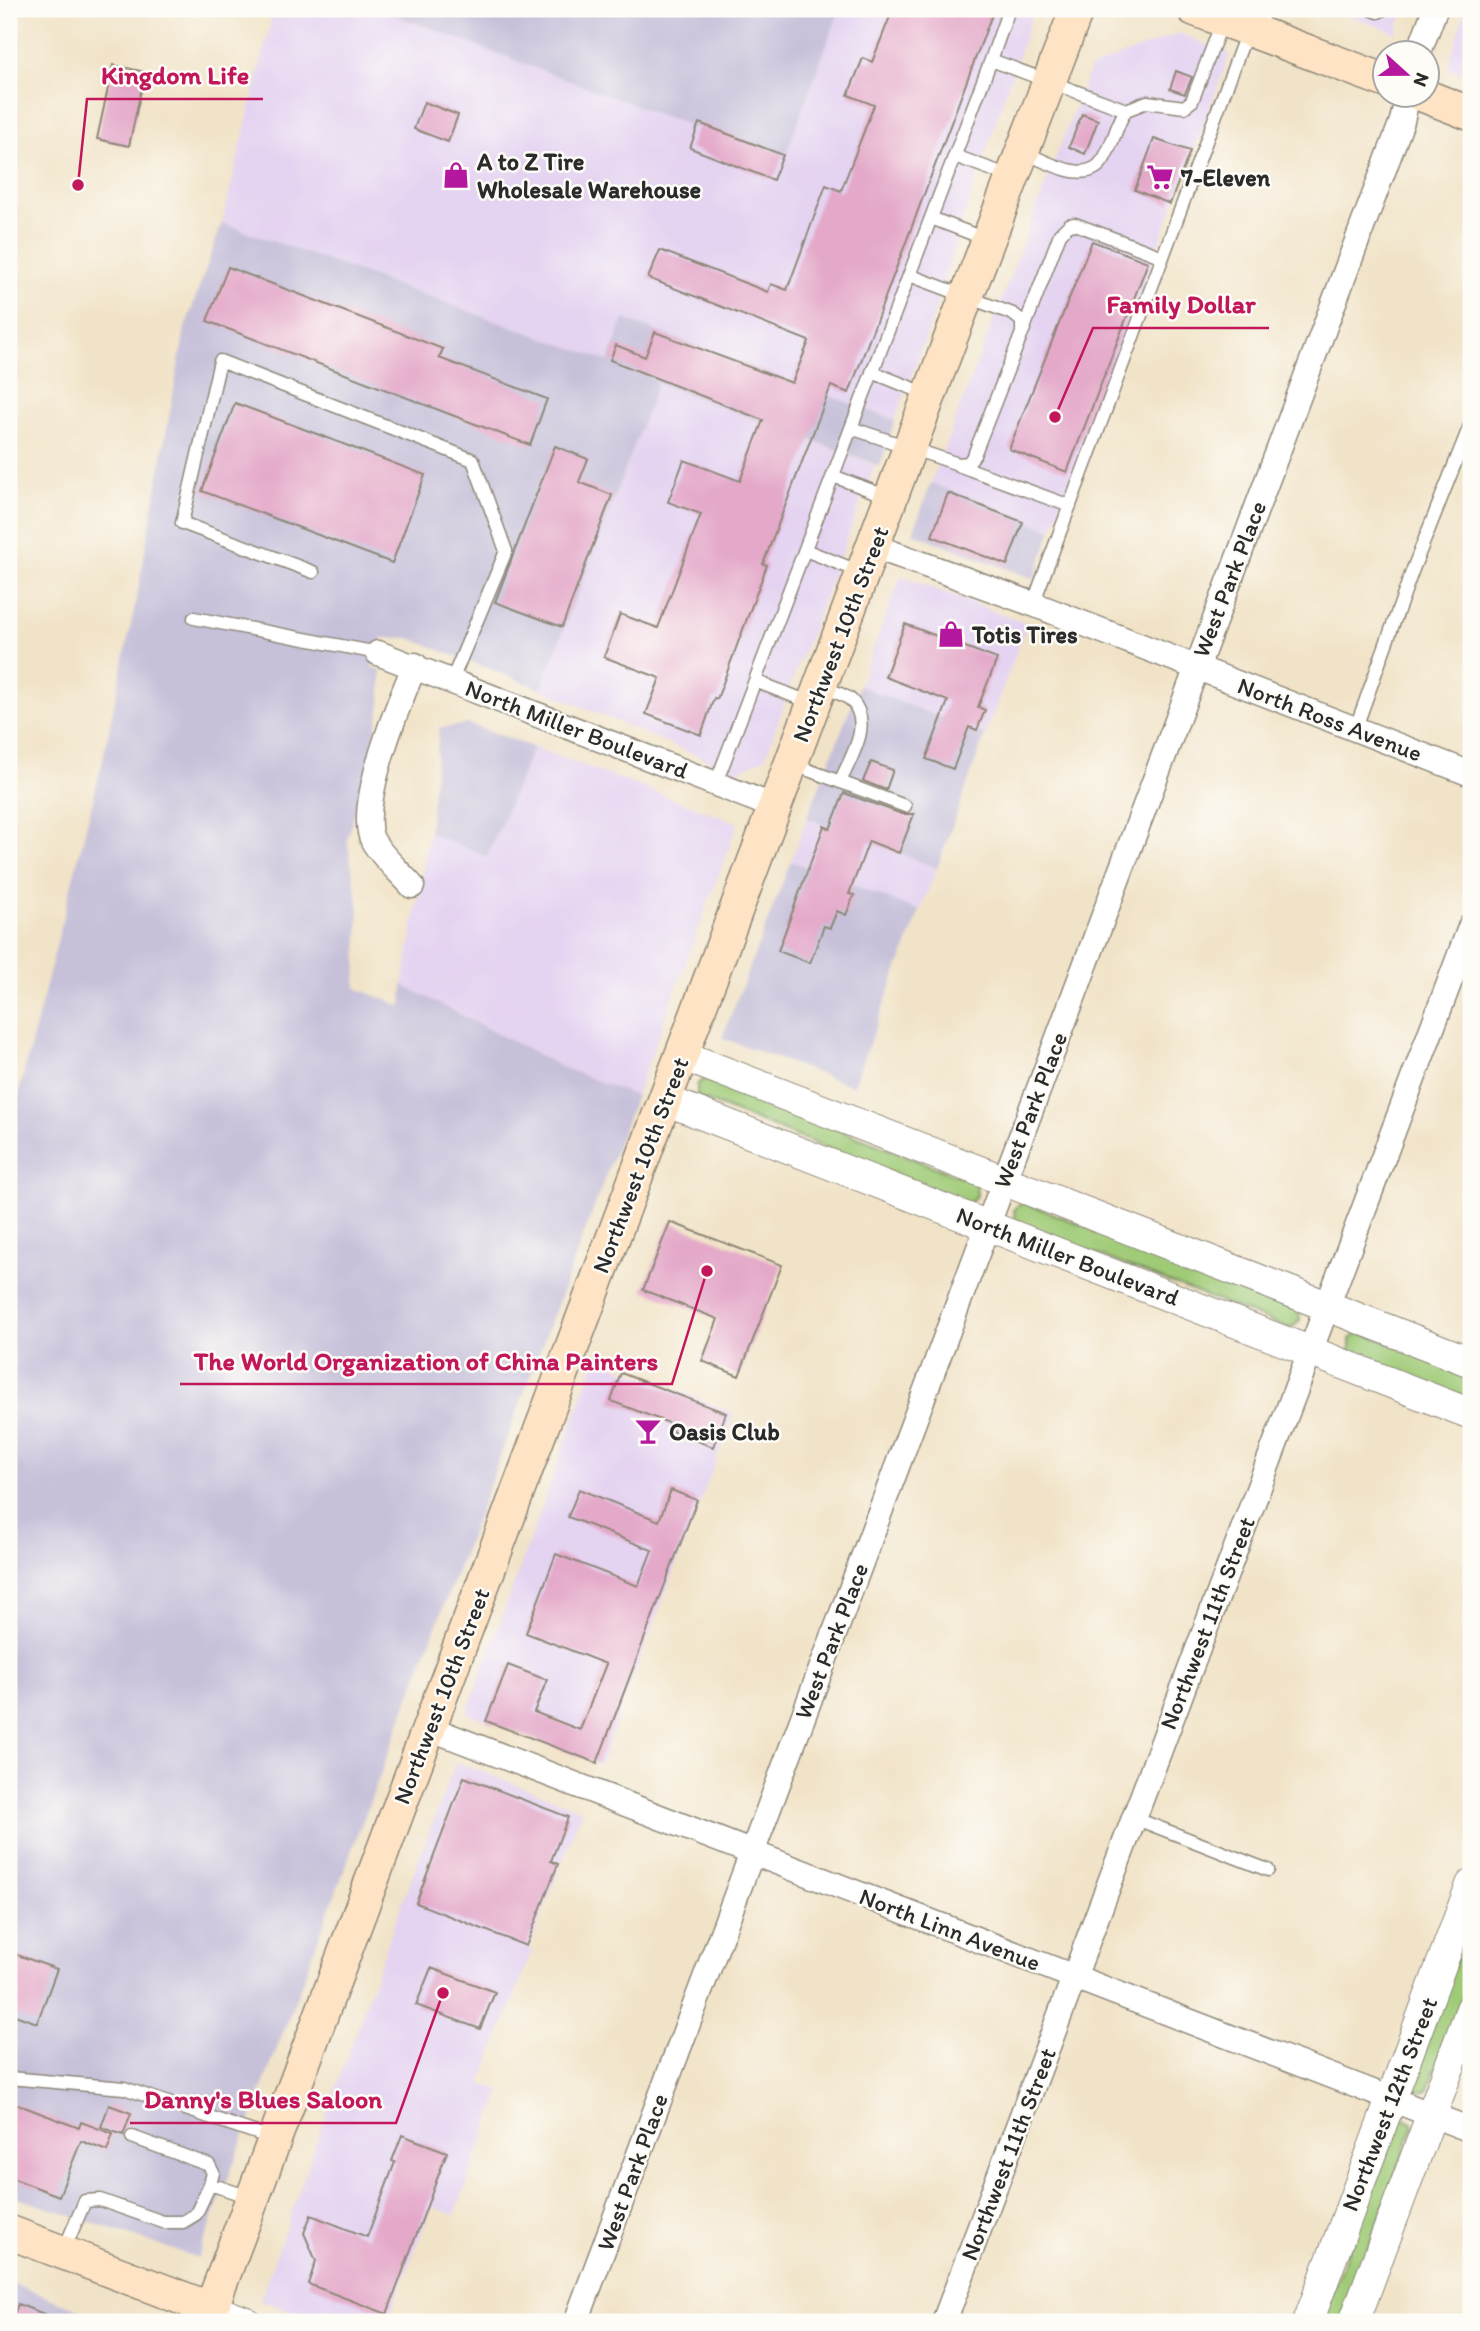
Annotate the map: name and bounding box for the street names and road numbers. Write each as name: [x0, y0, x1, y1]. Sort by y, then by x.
street label: West Park Place: [1186, 497, 1272, 661]
street label: Northwest 10th Street: [785, 522, 895, 746]
street label: North Ross Avenue: [1234, 670, 1426, 768]
street label: North Miller Boulevard: [461, 673, 693, 785]
street label: West Park Place: [987, 1028, 1073, 1192]
street label: Northwest 10th Street: [585, 1053, 695, 1277]
street label: North Miller Boulevard: [952, 1200, 1184, 1312]
street label: Northwest 11th Street: [1153, 1513, 1261, 1733]
street label: West Park Place: [788, 1559, 874, 1723]
street label: Northwest 10th Street: [386, 1584, 496, 1808]
street label: North Linn Avenue: [855, 1881, 1045, 1977]
street label: Northwest 12th Street: [1335, 1993, 1443, 2215]
street label: Northwest 11th Street: [954, 2044, 1062, 2264]
street label: West Park Place: [590, 2089, 674, 2255]

